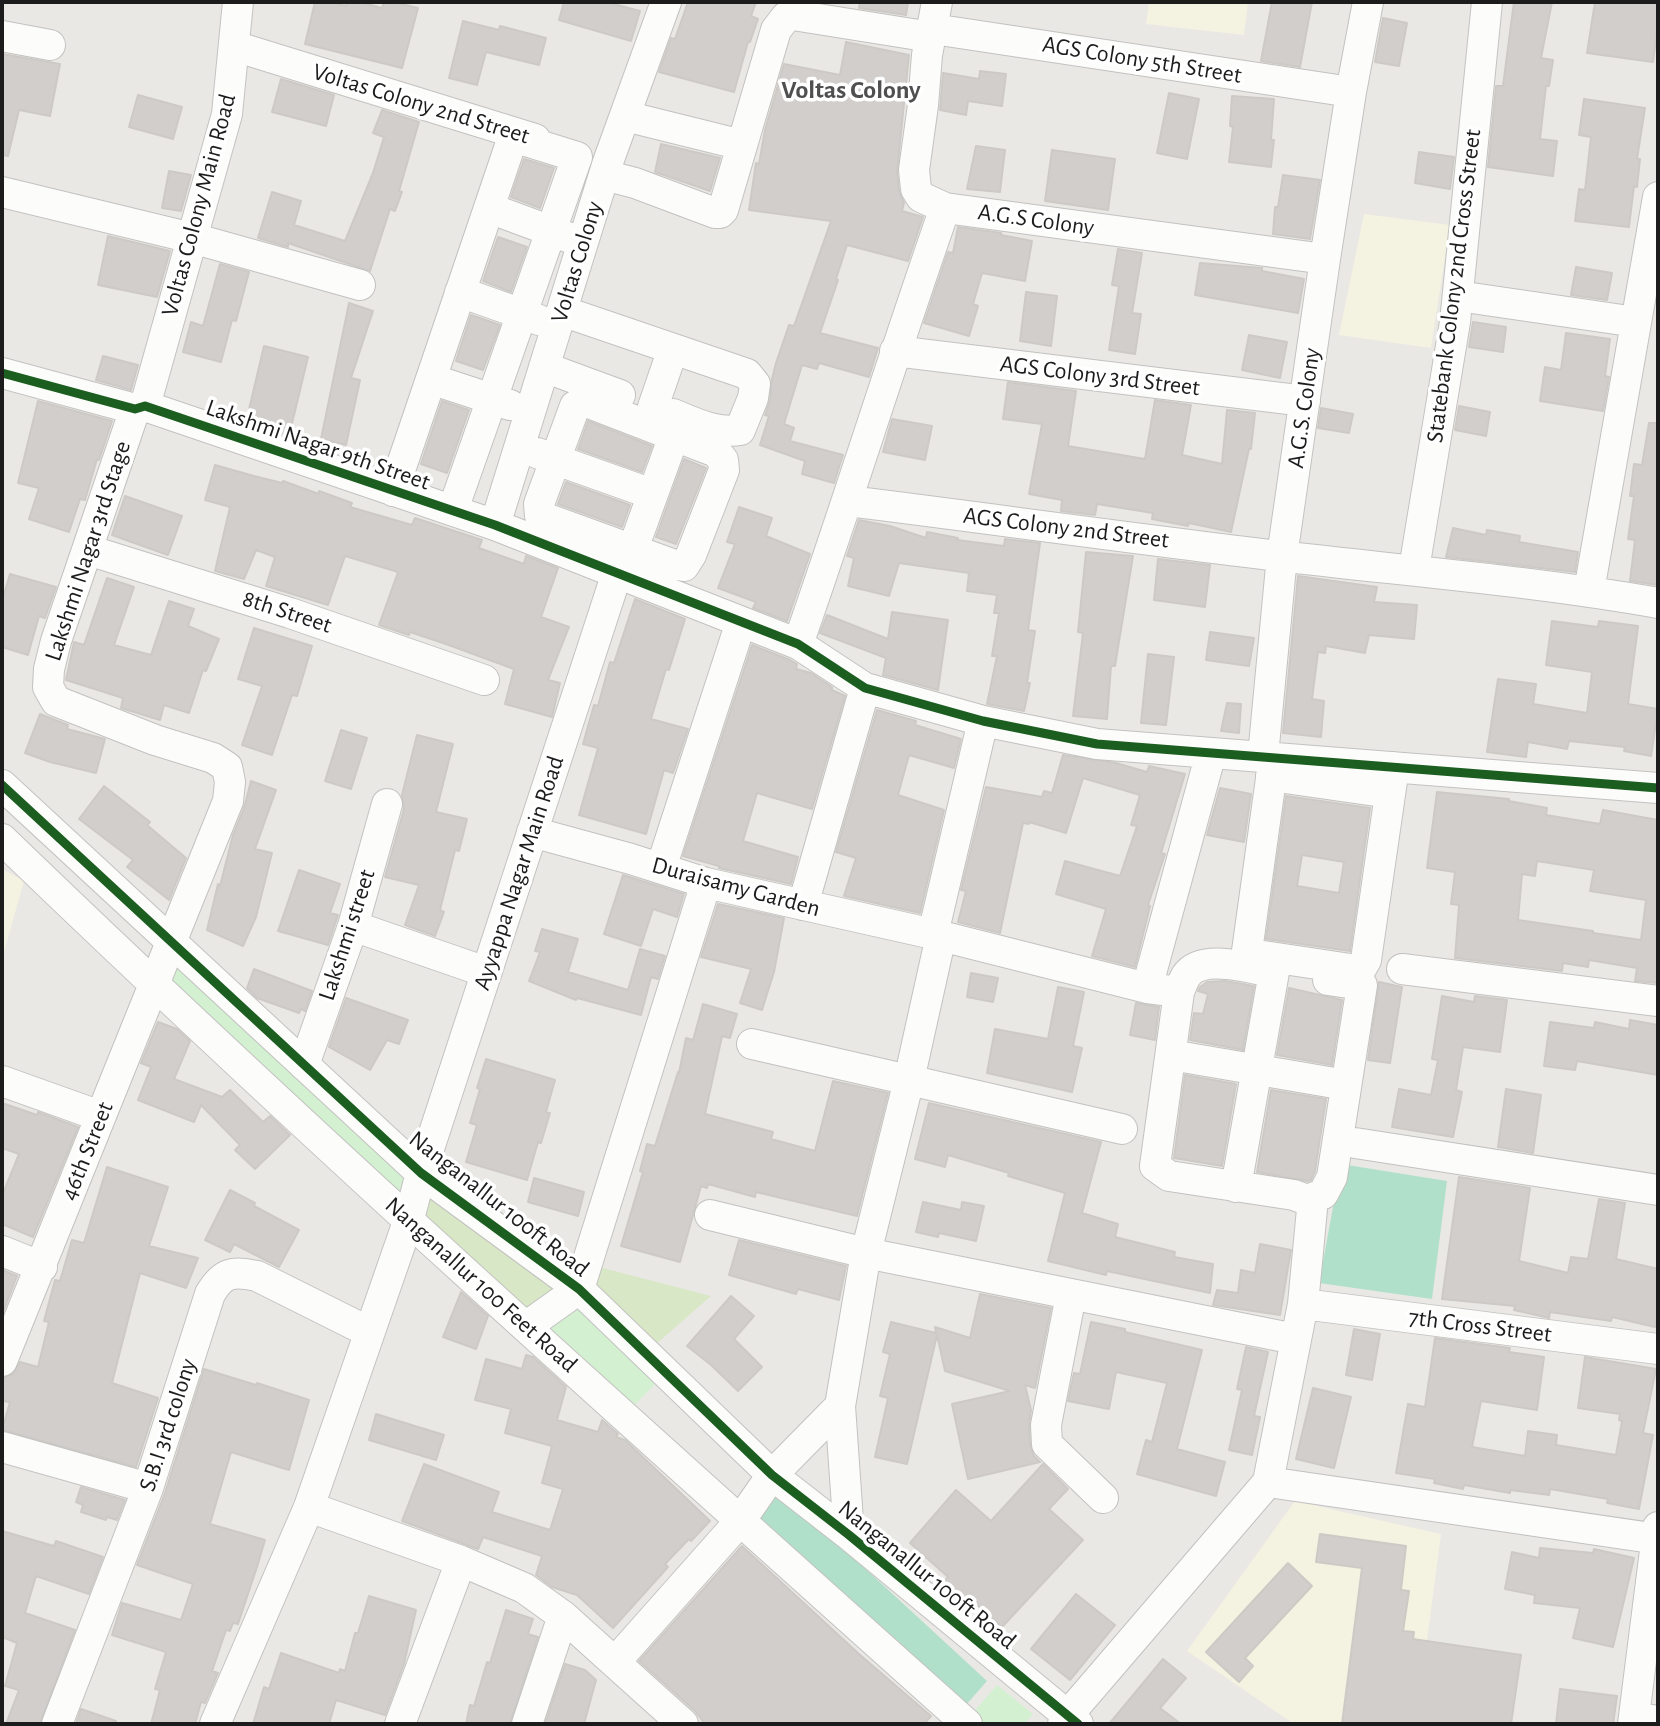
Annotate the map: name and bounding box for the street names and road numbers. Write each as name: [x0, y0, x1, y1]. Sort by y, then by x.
street label: AGS Colony 5th Street: [1040, 30, 1244, 90]
street label: Voltas Colony 2nd Street: [309, 57, 533, 151]
street label: Voltas Colony Main Road: [155, 91, 243, 319]
street label: Statebank Colony 2nd Cross Street: [1420, 128, 1488, 444]
street label: Voltas Colony: [545, 198, 609, 326]
street label: A.G.S Colony: [976, 198, 1096, 242]
street label: A.G.S. Colony: [1281, 346, 1327, 470]
street label: AGS Colony 3rd Street: [998, 349, 1202, 403]
street label: Lakshmi Nagar 9th Street: [202, 393, 434, 497]
street label: Lakshmi Nagar 3rd Stage: [39, 437, 137, 665]
street label: AGS Colony 2nd Street: [962, 501, 1170, 555]
street label: 8th Street: [239, 584, 335, 640]
street label: Ayyappa Nagar Main Road: [467, 752, 571, 994]
street label: Duraisamy Garden: [649, 851, 823, 923]
street label: Lakshmi street: [312, 866, 382, 1004]
street label: 46th Street: [54, 1098, 120, 1204]
street label: Nanganallur 100ft Road: [403, 1125, 595, 1283]
street label: Nanganallur 100 Feet Road: [379, 1191, 583, 1379]
street label: 7th Cross Street: [1407, 1303, 1553, 1349]
street label: S.B.I 3rd colony: [133, 1355, 203, 1495]
street label: Nanganallur 100ft Road: [832, 1494, 1022, 1656]

